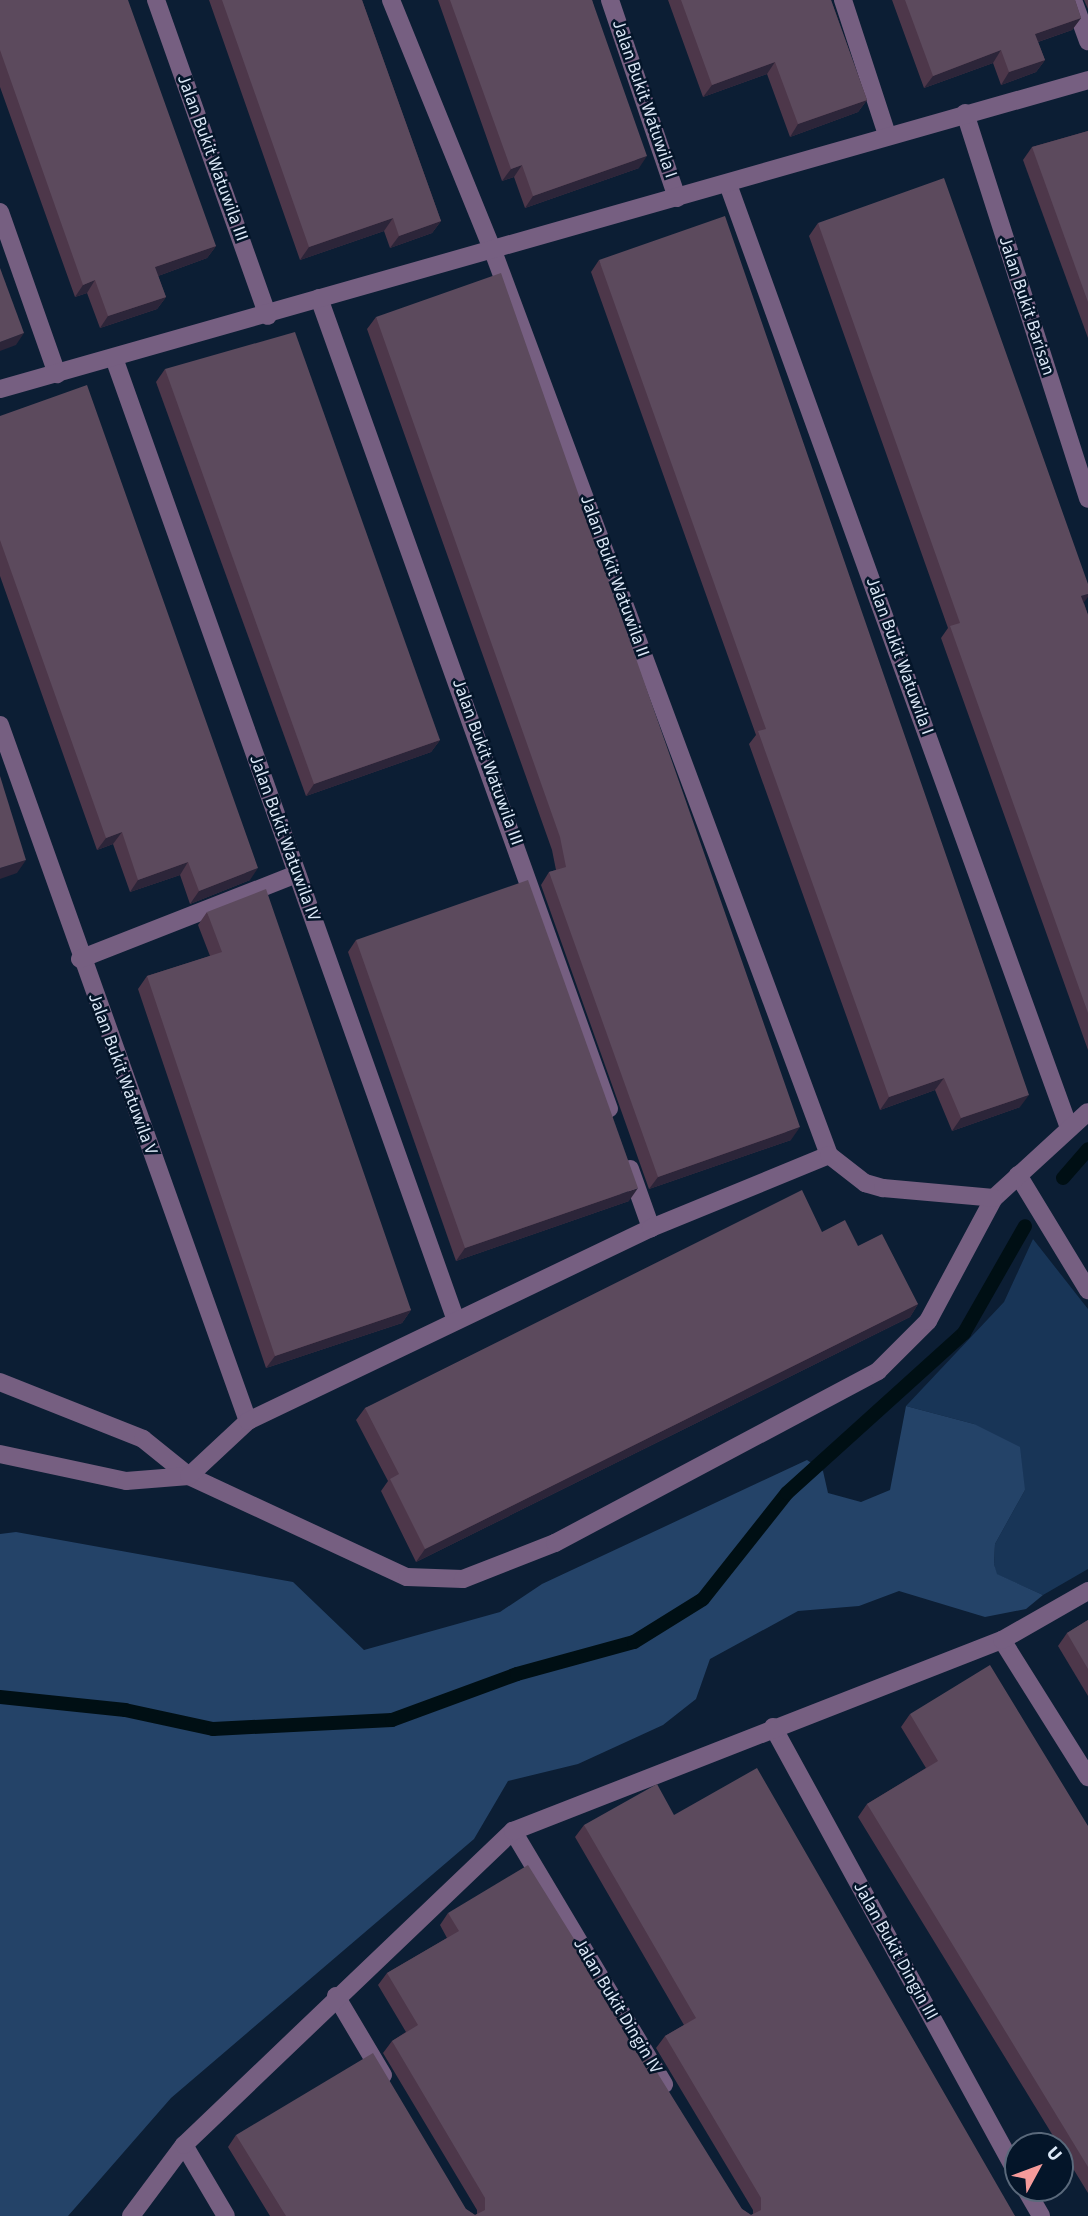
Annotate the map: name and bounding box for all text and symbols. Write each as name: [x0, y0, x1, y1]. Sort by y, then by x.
street label: Jalan Bukit Watuwila I: [607, 17, 681, 181]
street label: Jalan Bukit Watuwila III: [172, 72, 252, 244]
street label: Jalan Bukit Barisan: [993, 234, 1059, 378]
street label: Jalan Bukit Watuwila II: [575, 492, 653, 660]
street label: Jalan Bukit Watuwila I: [860, 574, 938, 738]
street label: Jalan Bukit Watuwila III: [447, 676, 527, 848]
street label: Jalan Bukit Watuwila IV: [244, 752, 324, 924]
street label: Jalan Bukit Watuwila V: [83, 990, 161, 1158]
street label: Jalan Bukit Dingin III: [848, 1878, 942, 2024]
street label: Jalan Bukit Dingin IV: [568, 1934, 666, 2078]
north arrow: [1004, 2132, 1074, 2202]
text: U: [1039, 2141, 1068, 2168]

